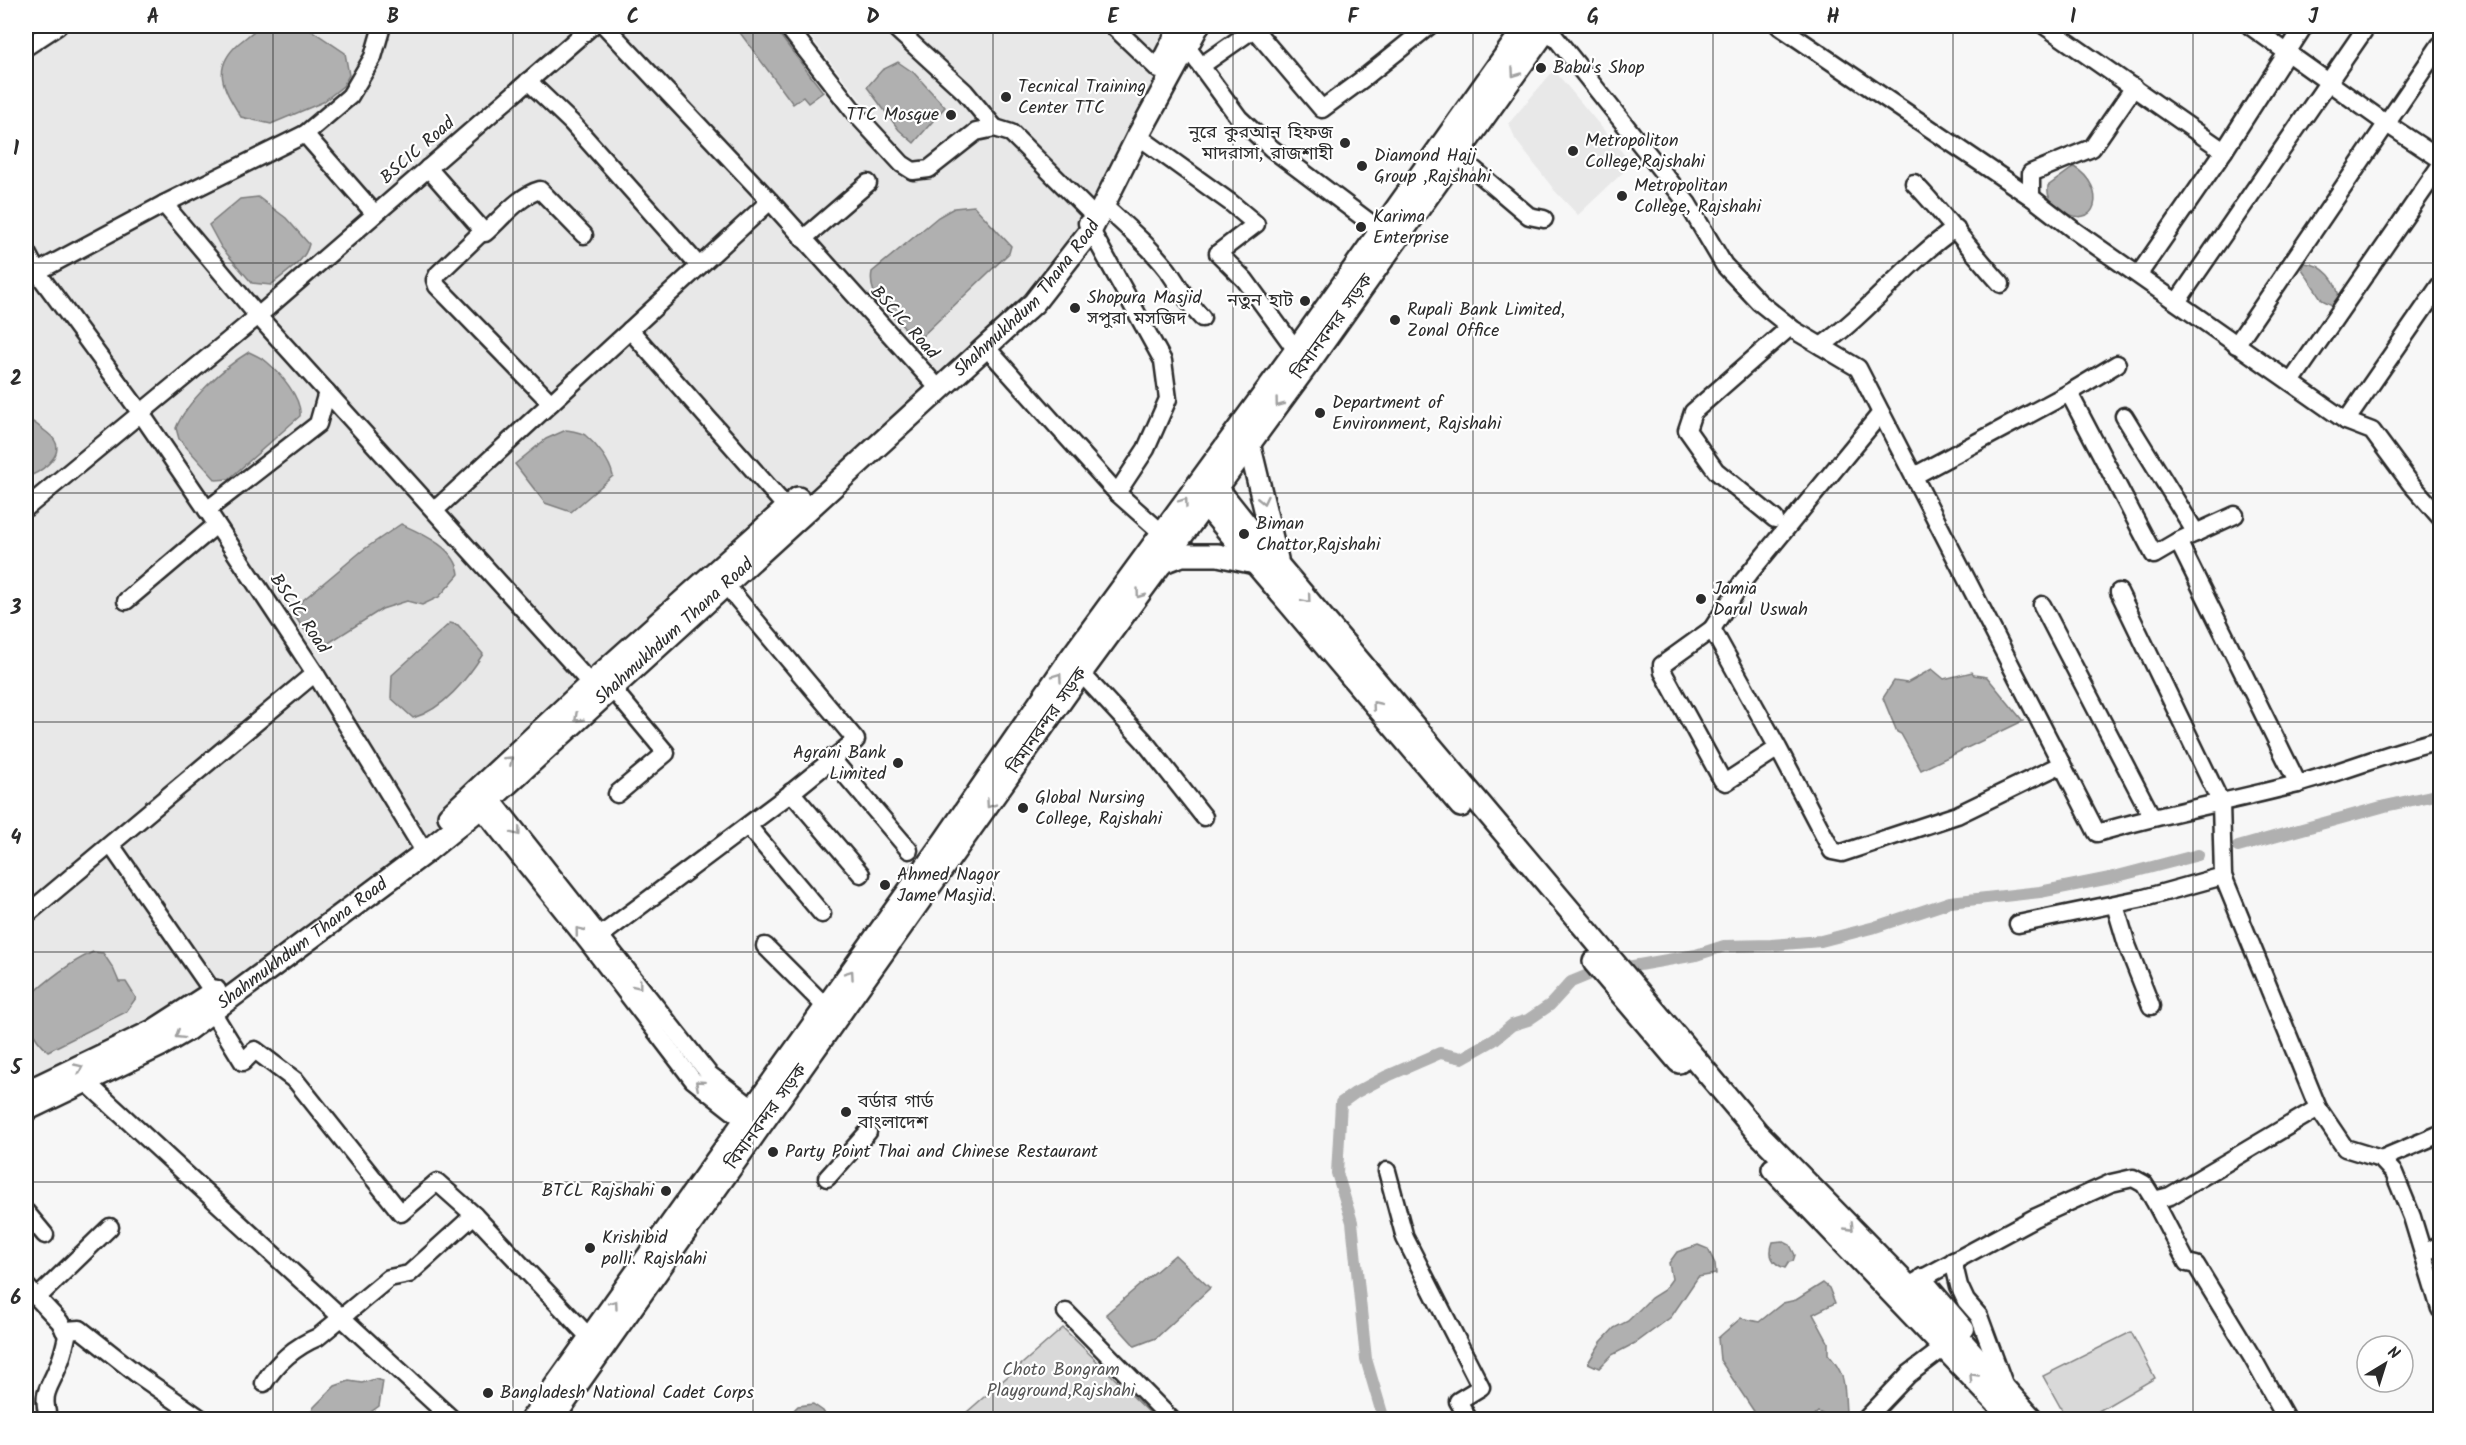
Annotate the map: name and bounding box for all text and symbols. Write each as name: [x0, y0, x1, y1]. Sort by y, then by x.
text: A: [147, 2, 159, 34]
text: B: [387, 2, 399, 34]
text: C: [627, 2, 639, 34]
text: D: [866, 2, 880, 34]
text: E: [1107, 2, 1119, 34]
text: F: [1348, 2, 1360, 34]
text: G: [1587, 2, 1599, 34]
text: H: [1826, 2, 1840, 34]
text: I: [2070, 2, 2076, 34]
text: J: [2308, 2, 2319, 34]
place label: Babu's Shop: [1553, 54, 1645, 83]
marker: Babu's Shop: [1534, 61, 1548, 75]
one-way arrow: [1511, 67, 1522, 78]
place label: Tecnical Training Center TTC: [1018, 73, 1146, 123]
marker: Tecnical Training Center TTC: [999, 90, 1013, 104]
place label: TTC Mosque: [846, 101, 939, 130]
marker: TTC Mosque: [944, 108, 958, 122]
street label: BSCIC Road: [374, 109, 463, 192]
place label: নুরে কুরআন হিফজ মাদরাসা, রাজশাহী: [1188, 119, 1333, 169]
place label: Metropoliton College,Rajshahi: [1585, 127, 1706, 177]
text: 1: [13, 134, 19, 166]
marker: নুরে কুরআন হিফজ মাদরাসা, রাজশাহী: [1338, 136, 1352, 150]
place label: Diamond Hajj Group ,Rajshahi: [1374, 142, 1492, 192]
marker: Metropoliton College,Rajshahi: [1566, 144, 1580, 158]
marker: Diamond Hajj Group ,Rajshahi: [1355, 159, 1369, 173]
place label: Metropolitan College, Rajshahi: [1634, 172, 1762, 222]
marker: Metropolitan College, Rajshahi: [1615, 189, 1629, 203]
place label: Karima Enterprise: [1373, 203, 1449, 253]
street label: Shahmukhdum Thana Road: [947, 214, 1109, 384]
marker: Karima Enterprise: [1354, 220, 1368, 234]
street label: বিমানবন্দর সড়ক: [1284, 268, 1382, 387]
street label: BSCIC Road: [863, 279, 946, 367]
place label: Shopura Masjid সপুরা মসজিদ: [1086, 284, 1202, 334]
place label: নতুন হাট: [1226, 287, 1294, 316]
marker: নতুন হাট: [1298, 294, 1312, 308]
place label: Rupali Bank Limited, Zonal Office: [1407, 296, 1565, 346]
marker: Shopura Masjid সপুরা মসজিদ: [1068, 301, 1082, 315]
marker: Rupali Bank Limited, Zonal Office: [1388, 313, 1402, 327]
text: 2: [10, 364, 22, 396]
place label: Department of Environment, Rajshahi: [1332, 389, 1502, 439]
one-way arrow: [1275, 396, 1286, 407]
marker: Department of Environment, Rajshahi: [1313, 406, 1327, 420]
one-way arrow: [1255, 495, 1268, 505]
one-way arrow: [1177, 497, 1188, 508]
place label: Biman Chattor,Rajshahi: [1256, 510, 1381, 560]
marker: Biman Chattor,Rajshahi: [1237, 527, 1251, 541]
street label: Shahmukhdum Thana Road: [588, 550, 761, 712]
street label: BSCIC Road: [261, 568, 337, 661]
place label: Jamia Darul Uswah: [1713, 575, 1808, 625]
one-way arrow: [1136, 588, 1147, 599]
one-way arrow: [1299, 592, 1310, 603]
marker: Jamia Darul Uswah: [1694, 592, 1708, 606]
text: 3: [10, 593, 22, 625]
street label: বিমানবন্দর সড়ক: [1000, 661, 1096, 781]
one-way arrow: [1051, 672, 1062, 683]
one-way arrow: [1372, 701, 1383, 712]
one-way arrow: [574, 711, 584, 722]
place label: Agrani Bank Limited: [793, 739, 887, 789]
marker: Agrani Bank Limited: [891, 756, 905, 770]
one-way arrow: [502, 757, 513, 768]
place label: Global Nursing College, Rajshahi: [1035, 784, 1163, 834]
one-way arrow: [986, 797, 997, 808]
marker: Global Nursing College, Rajshahi: [1016, 801, 1030, 815]
text: 4: [11, 823, 22, 855]
one-way arrow: [510, 826, 521, 837]
place label: Ahmed Nagor Jame Masjid.: [897, 861, 1001, 911]
street label: Shahmukhdum Thana Road: [211, 870, 395, 1017]
marker: Ahmed Nagor Jame Masjid.: [878, 878, 892, 892]
one-way arrow: [575, 927, 586, 938]
one-way arrow: [843, 970, 854, 981]
one-way arrow: [631, 978, 642, 989]
one-way arrow: [175, 1027, 185, 1039]
text: 5: [10, 1053, 23, 1085]
street label: বিমানবন্দর সড়ক: [718, 1058, 816, 1177]
one-way arrow: [72, 1064, 83, 1076]
one-way arrow: [695, 1080, 706, 1091]
place label: বর্ডার গার্ড বাংলাদেশ: [857, 1088, 934, 1138]
marker: বর্ডার গার্ড বাংলাদেশ: [839, 1105, 853, 1119]
place label: Party Point Thai and Chinese Restaurant: [785, 1138, 1099, 1167]
marker: Party Point Thai and Chinese Restaurant: [766, 1145, 780, 1159]
place label: BTCL Rajshahi: [542, 1177, 655, 1206]
marker: BTCL Rajshahi: [659, 1184, 673, 1198]
one-way arrow: [1843, 1220, 1854, 1230]
place label: Krishibid polli. Rajshahi: [601, 1224, 707, 1274]
marker: Krishibid polli. Rajshahi: [583, 1241, 597, 1255]
text: 6: [11, 1283, 22, 1315]
one-way arrow: [607, 1299, 618, 1310]
north arrow: [2355, 1334, 2415, 1394]
text: N: [2382, 1340, 2405, 1366]
park label: Choto Bongram Playground,Rajshahi: [987, 1356, 1136, 1406]
one-way arrow: [1969, 1373, 1980, 1384]
place label: Bangladesh National Cadet Corps: [500, 1379, 754, 1408]
marker: Bangladesh National Cadet Corps: [481, 1386, 495, 1400]

